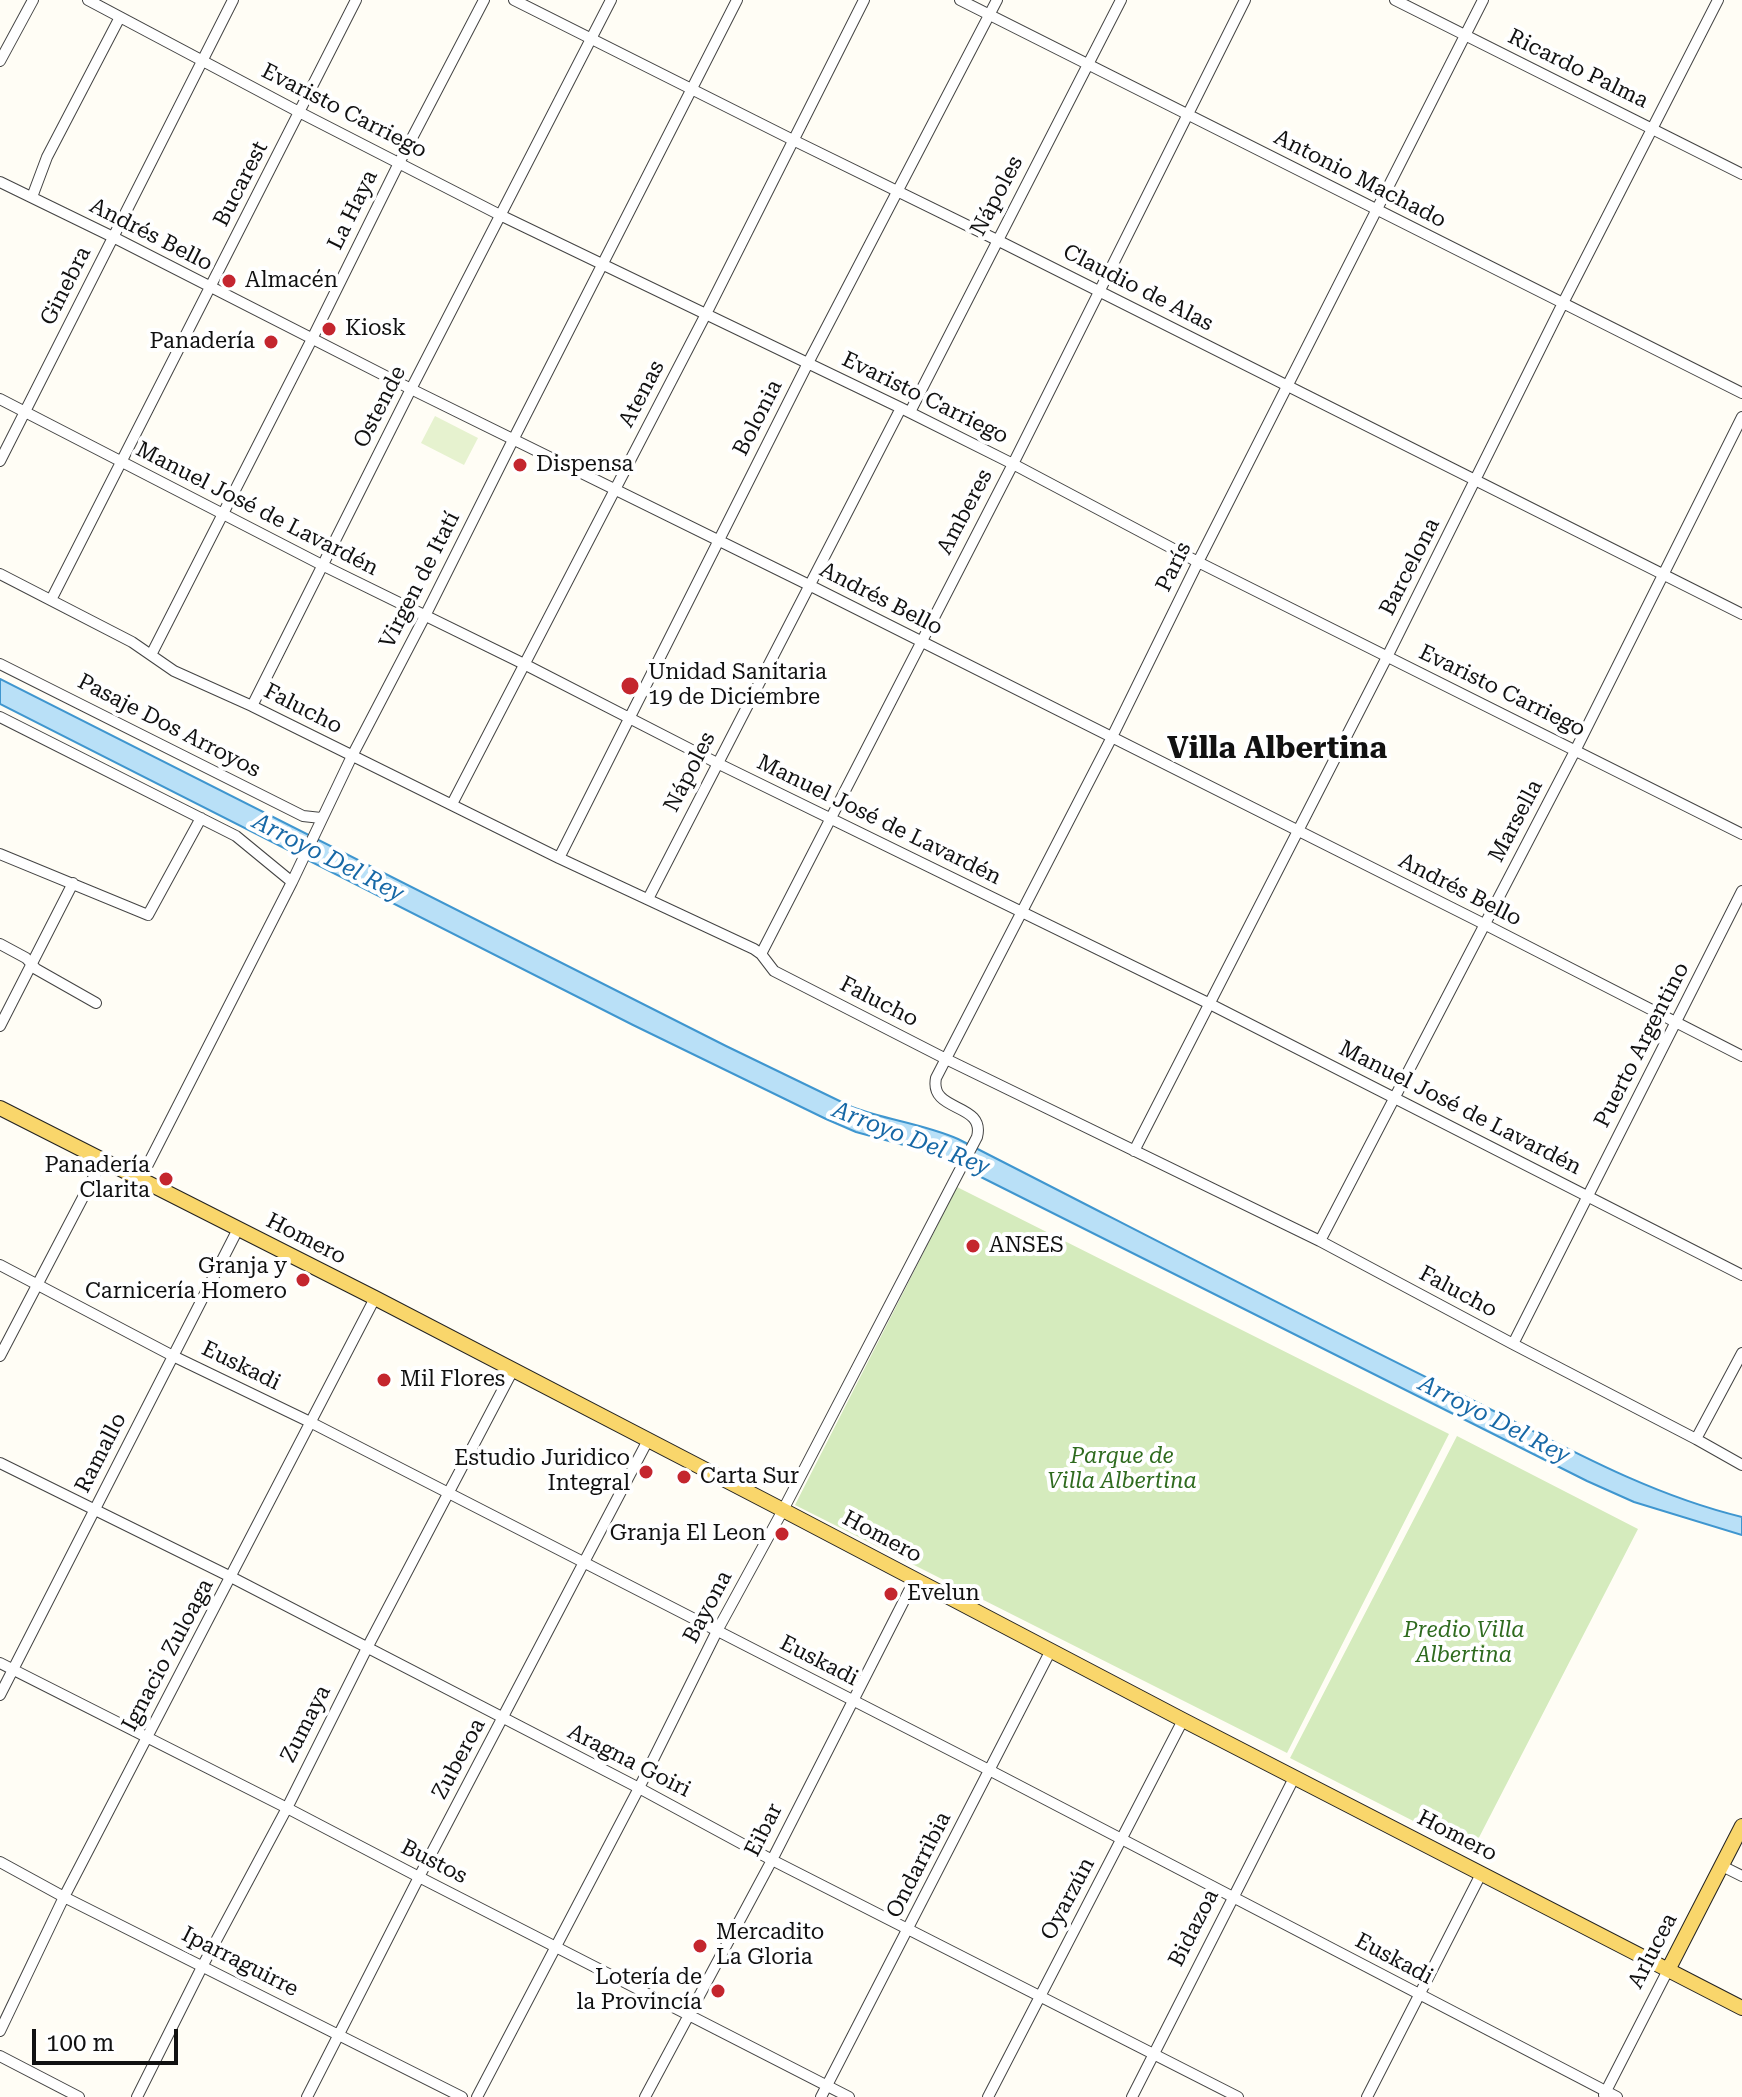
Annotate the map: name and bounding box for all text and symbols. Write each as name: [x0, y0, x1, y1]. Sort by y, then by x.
street label: Ricardo Palma: [1504, 24, 1652, 114]
street label: Evaristo Carriego: [257, 58, 431, 164]
street label: Antonio Machado: [1270, 124, 1450, 234]
street label: Bucarest: [208, 137, 274, 231]
street label: Nápoles: [965, 152, 1029, 240]
street label: La Haya: [322, 166, 384, 254]
street label: Andrés Bello: [85, 193, 217, 277]
street label: Claudio de Alas: [1059, 239, 1217, 337]
street label: Ginebra: [35, 242, 97, 330]
place label: Almacén: [245, 268, 338, 294]
marker: Almacén: [220, 272, 238, 290]
place label: Kiosk: [345, 316, 406, 342]
marker: Kiosk: [320, 320, 338, 338]
place label: Panadería: [149, 329, 255, 355]
marker: Panadería: [262, 333, 280, 351]
street label: Evaristo Carriego: [837, 346, 1013, 450]
street label: Atenas: [613, 356, 671, 432]
street label: Ostende: [348, 362, 412, 452]
street label: Bolonia: [728, 376, 788, 460]
street label: Manuel José de Lavardén: [131, 436, 383, 582]
place label: Dispensa: [536, 452, 633, 478]
marker: Dispensa: [511, 456, 529, 474]
street label: Amberes: [932, 465, 998, 559]
street label: Virgen de Itatí: [374, 507, 466, 653]
street label: Barcelona: [1374, 514, 1446, 620]
street label: París: [1151, 538, 1197, 596]
street label: Andrés Bello: [815, 557, 947, 641]
street label: Evaristo Carriego: [1414, 639, 1590, 743]
place label: Unidad Sanitaria 19 de Diciembre: [648, 660, 827, 712]
street label: Pasaje Dos Arroyos: [73, 669, 265, 783]
marker: Unidad Sanitaria 19 de Diciembre: [619, 675, 641, 697]
street label: Falucho: [259, 678, 347, 740]
street label: Nápoles: [659, 728, 721, 816]
district label: Villa Albertina: [1167, 731, 1387, 767]
street label: Manuel José de Lavardén: [753, 749, 1005, 891]
street label: Marsella: [1483, 775, 1549, 867]
water label: Arroyo Del Rey: [248, 808, 408, 908]
street label: Andrés Bello: [1394, 848, 1526, 932]
street label: Puerto Argentino: [1589, 958, 1695, 1132]
street label: Falucho: [835, 971, 923, 1033]
street label: Manuel José de Lavardén: [1334, 1035, 1586, 1181]
water label: Arroyo Del Rey: [828, 1096, 994, 1182]
place label: Panadería Clarita: [44, 1153, 150, 1204]
marker: Panadería Clarita: [157, 1170, 175, 1188]
street label: Homero: [262, 1208, 350, 1270]
place label: ANSES: [989, 1233, 1064, 1259]
marker: ANSES: [964, 1237, 982, 1255]
place label: Granja y Carnicería Homero: [85, 1254, 287, 1306]
street label: Falucho: [1414, 1260, 1502, 1324]
marker: Granja y Carnicería Homero: [294, 1271, 312, 1289]
street label: Euskadi: [197, 1336, 285, 1396]
place label: Mil Flores: [400, 1367, 505, 1393]
water label: Arroyo Del Rey: [1414, 1370, 1574, 1470]
marker: Mil Flores: [375, 1371, 393, 1389]
street label: Ramallo: [70, 1409, 132, 1497]
park label: Parque de Villa Albertina: [1047, 1444, 1197, 1496]
place label: Estudio Juridico Integral: [454, 1446, 630, 1498]
marker: Estudio Juridico Integral: [637, 1463, 655, 1481]
place label: Carta Sur: [700, 1464, 799, 1490]
marker: Carta Sur: [675, 1468, 693, 1486]
street label: Homero: [838, 1505, 926, 1569]
place label: Granja El Leon: [610, 1521, 766, 1547]
marker: Granja El Leon: [773, 1525, 791, 1543]
street label: Bayona: [678, 1566, 738, 1648]
street label: Ignacio Zuloaga: [117, 1574, 219, 1736]
place label: Evelun: [907, 1581, 980, 1607]
marker: Evelun: [882, 1585, 900, 1603]
park label: Predio Villa Albertina: [1403, 1618, 1525, 1670]
street label: Euskadi: [776, 1630, 862, 1692]
street label: Zumaya: [275, 1681, 337, 1767]
street label: Zuberoa: [427, 1714, 491, 1804]
street label: Aragna Goiri: [563, 1719, 695, 1803]
street label: Eibar: [740, 1799, 788, 1861]
street label: Homero: [1413, 1805, 1501, 1867]
street label: Ondarribia: [881, 1807, 957, 1923]
street label: Bustos: [397, 1834, 471, 1890]
street label: Oyarzún: [1035, 1853, 1101, 1945]
street label: Bidazoa: [1163, 1885, 1225, 1971]
street label: Arlucea: [1623, 1909, 1683, 1993]
place label: Mercadito La Gloria: [716, 1920, 824, 1972]
street label: Iparraguirre: [177, 1921, 303, 2003]
street label: Euskadi: [1351, 1928, 1437, 1990]
marker: Mercadito La Gloria: [691, 1937, 709, 1955]
place label: Lotería de la Provincía: [576, 1965, 702, 2016]
marker: Lotería de la Provincía: [709, 1982, 727, 2000]
scale bar: [36, 2013, 182, 2063]
text: 100 m: [46, 2029, 114, 2057]

